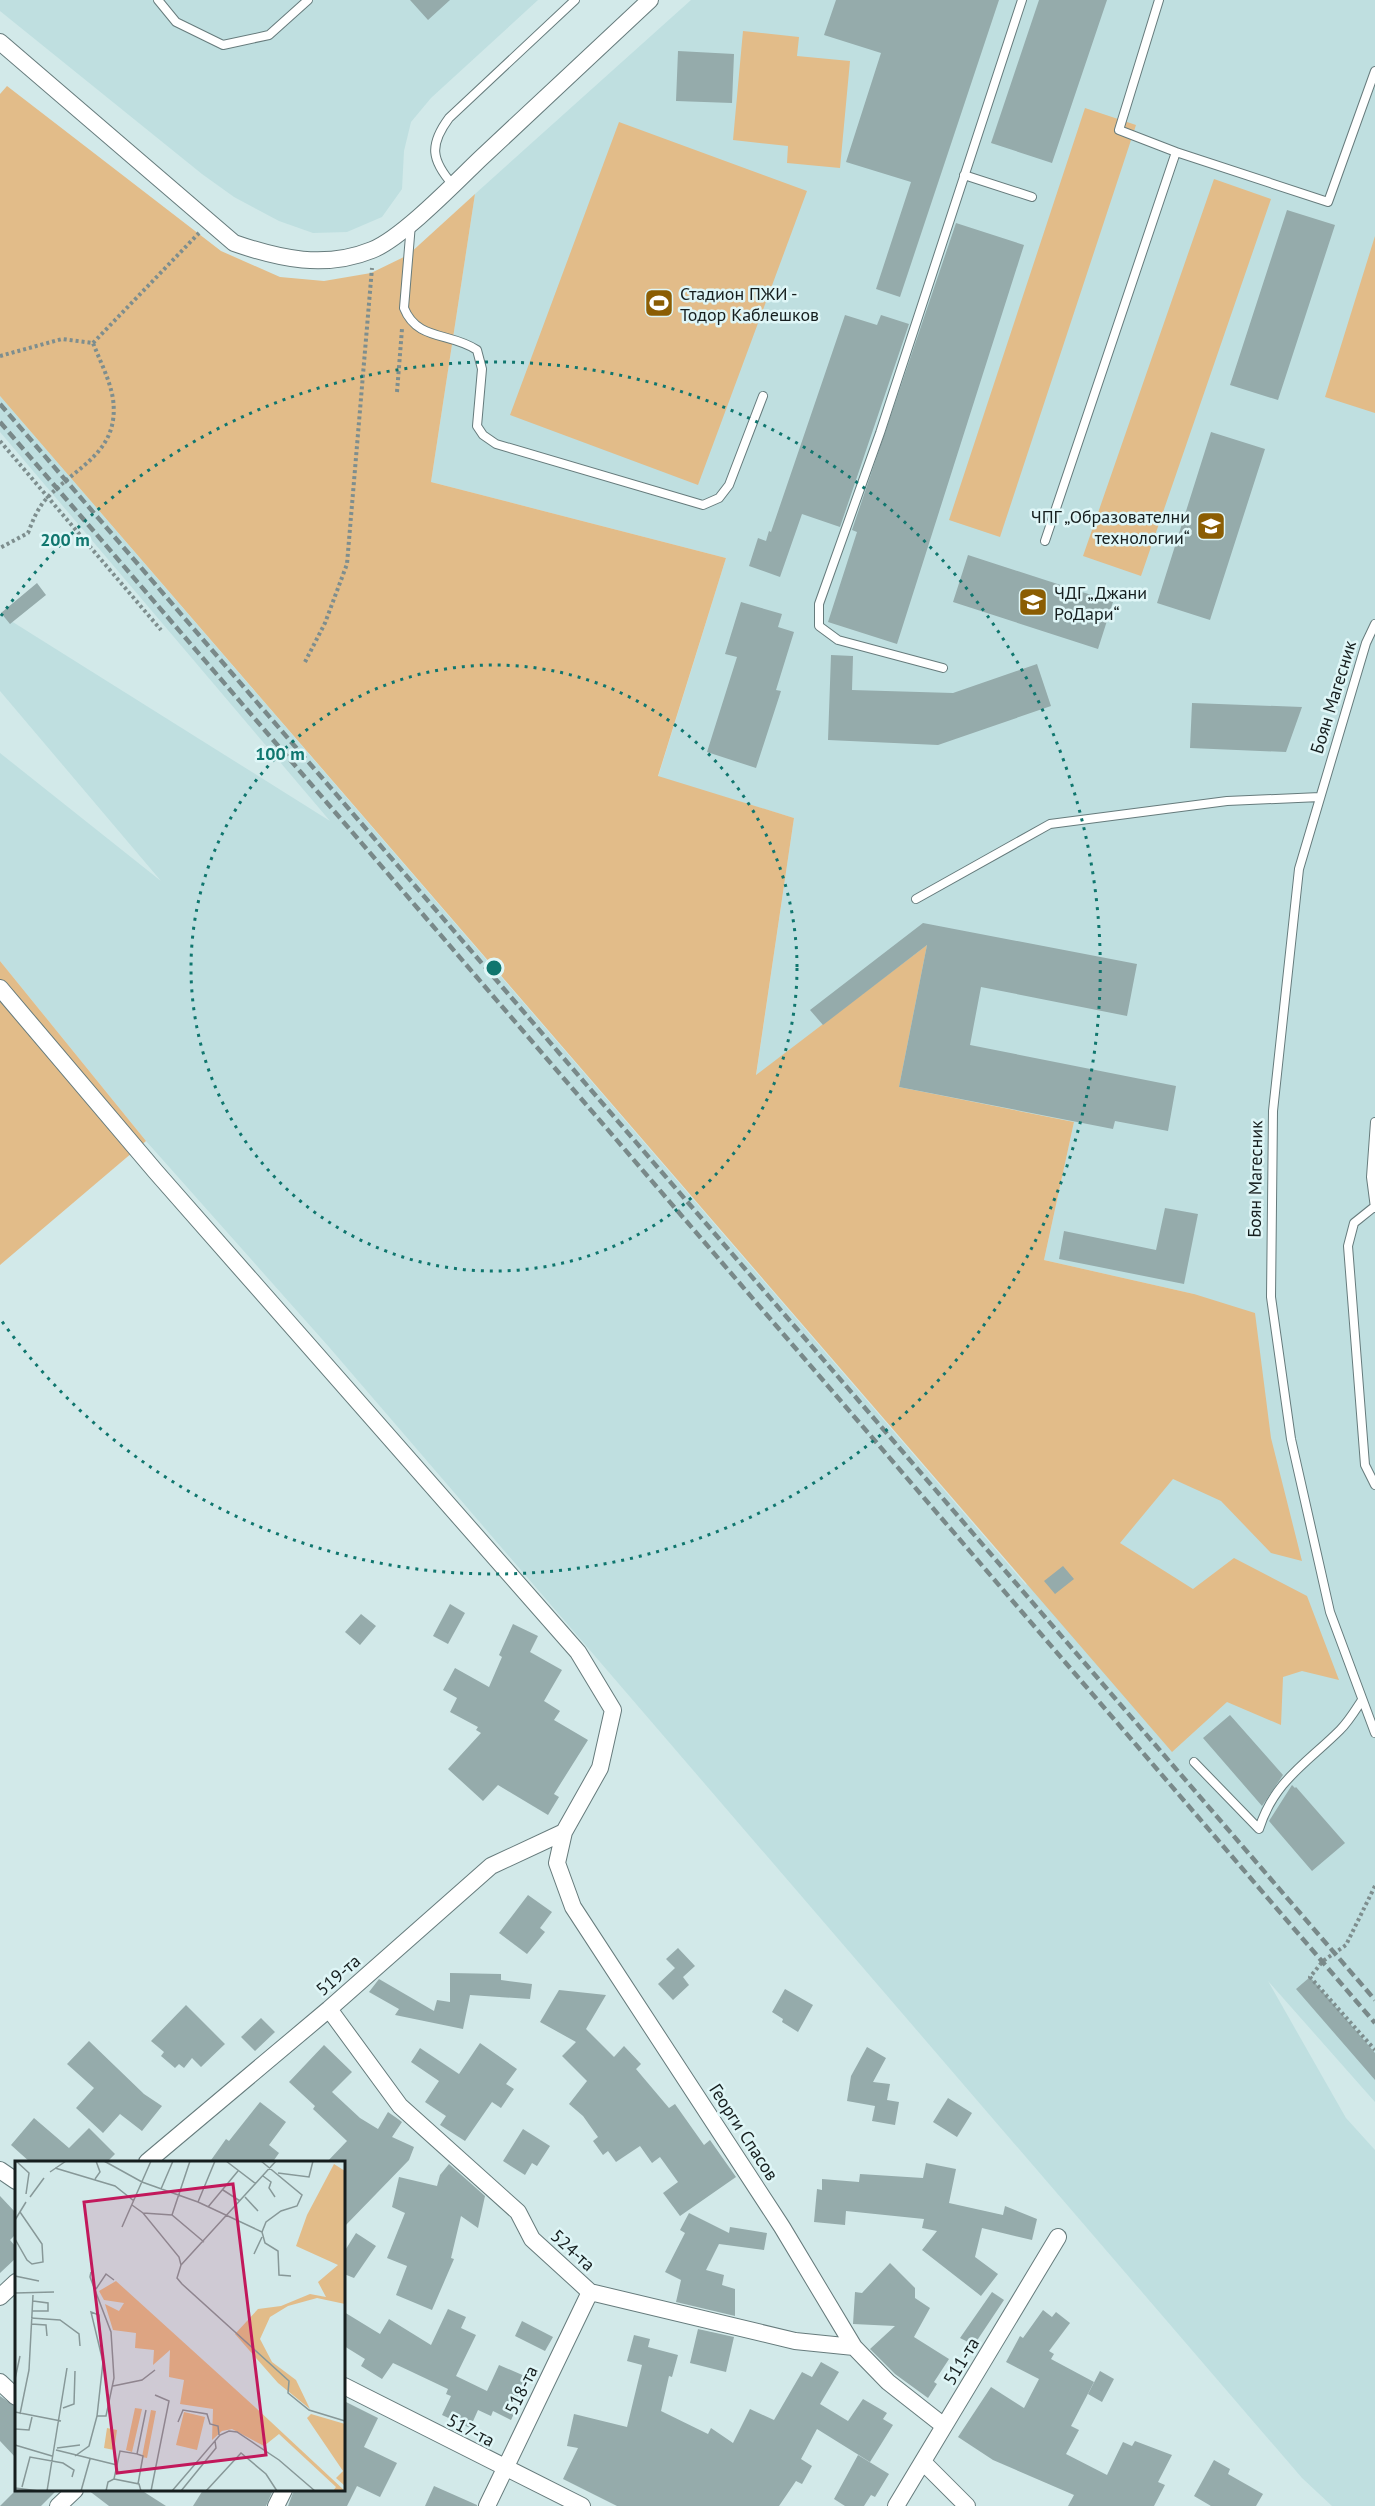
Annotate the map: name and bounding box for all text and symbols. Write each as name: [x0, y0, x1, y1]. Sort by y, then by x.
place label: Стадион ПЖИ - Тодор Каблешков: [680, 282, 819, 326]
sports icon: Стадион ПЖИ - Тодор Каблешков: [643, 287, 675, 319]
place label: ЧПГ „Образователни технологии“: [1031, 505, 1190, 549]
school or university icon: ЧПГ „Образователни технологии“: [1195, 510, 1227, 542]
text: 200 m: [40, 528, 90, 551]
place label: ЧДГ „Джани РоДари“: [1054, 581, 1147, 625]
school or university icon: ЧДГ „Джани РоДари“: [1017, 586, 1049, 618]
street label: Боян Магесник: [1305, 637, 1361, 756]
text: 100 m: [255, 742, 305, 765]
centre of rings: [484, 958, 504, 978]
street label: Боян Магесник: [1242, 1120, 1268, 1238]
street label: 519-та: [311, 1949, 365, 2001]
street label: Георги Спасов: [704, 2079, 784, 2185]
inset map: [15, 2161, 345, 2491]
street label: 524-та: [546, 2224, 600, 2276]
street label: 511-та: [938, 2333, 984, 2389]
street label: 518-та: [499, 2362, 543, 2418]
street label: 517-та: [443, 2408, 499, 2452]

